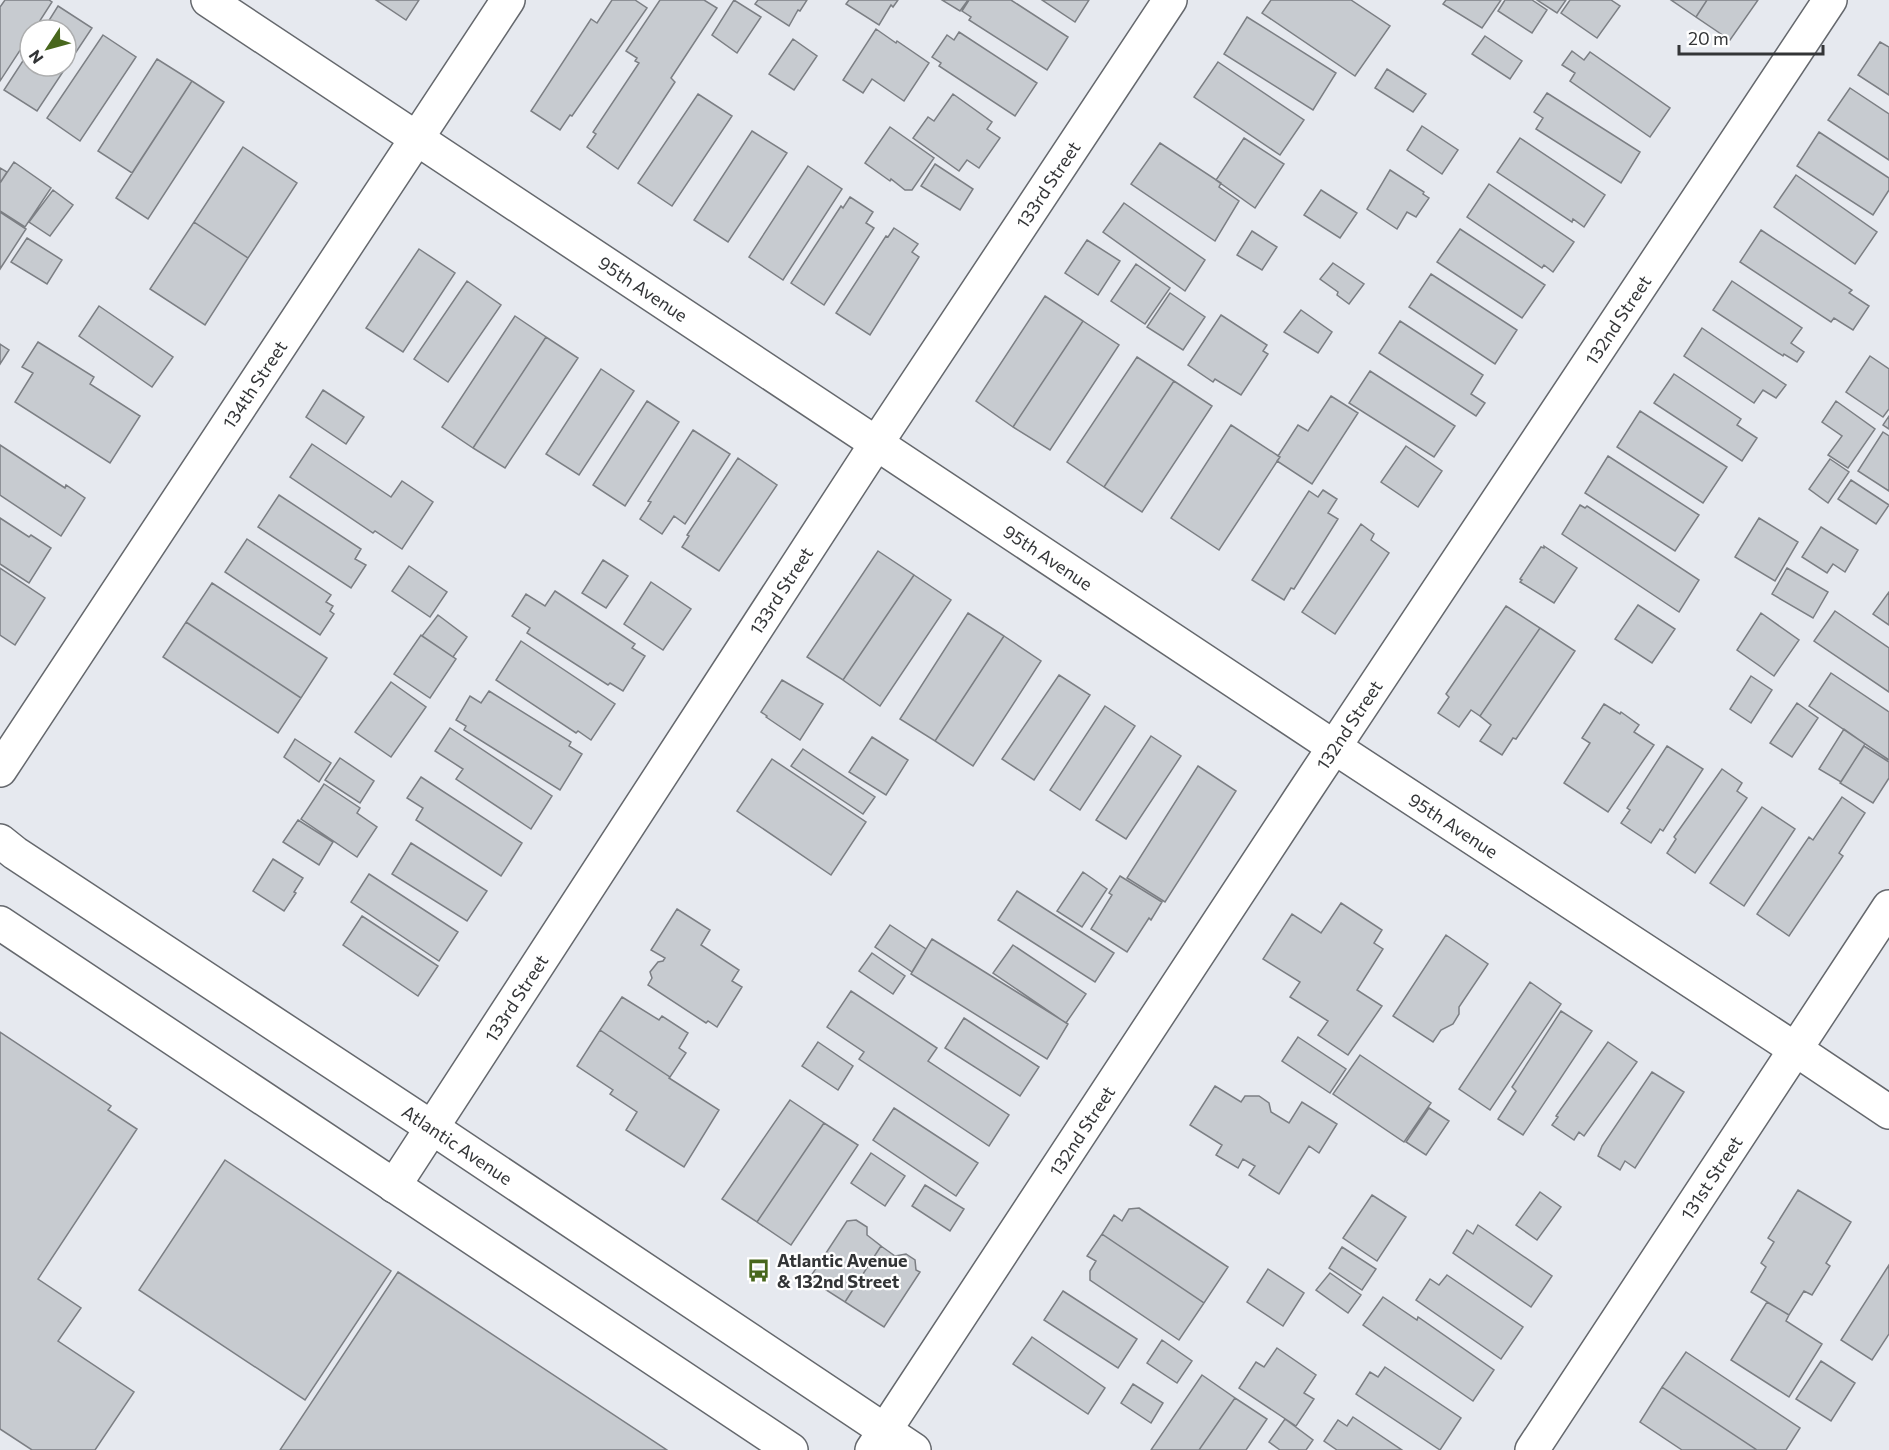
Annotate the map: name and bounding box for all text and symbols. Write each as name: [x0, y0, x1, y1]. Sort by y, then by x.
north arrow: [18, 18, 78, 78]
scale bar: [1679, 18, 1823, 56]
text: 20 m: [1688, 27, 1729, 49]
text: N: [24, 47, 47, 68]
street label: 133rd Street: [1011, 137, 1085, 232]
street label: 95th Avenue: [594, 251, 692, 326]
street label: 132nd Street: [1580, 271, 1655, 369]
street label: 134th Street: [217, 336, 291, 433]
street label: 95th Avenue: [999, 520, 1097, 595]
street label: 133rd Street: [744, 543, 817, 638]
street label: 132nd Street: [1311, 676, 1387, 774]
street label: 95th Avenue: [1405, 788, 1502, 863]
street label: 133rd Street: [480, 950, 552, 1046]
street label: 132nd Street: [1044, 1082, 1119, 1180]
street label: Atlantic Avenue: [398, 1100, 517, 1189]
street label: 131st Street: [1676, 1132, 1747, 1224]
place label: Atlantic Avenue & 132nd Street: [777, 1249, 908, 1292]
bus stop icon: Atlantic Avenue & 132nd Street: [746, 1257, 772, 1283]

